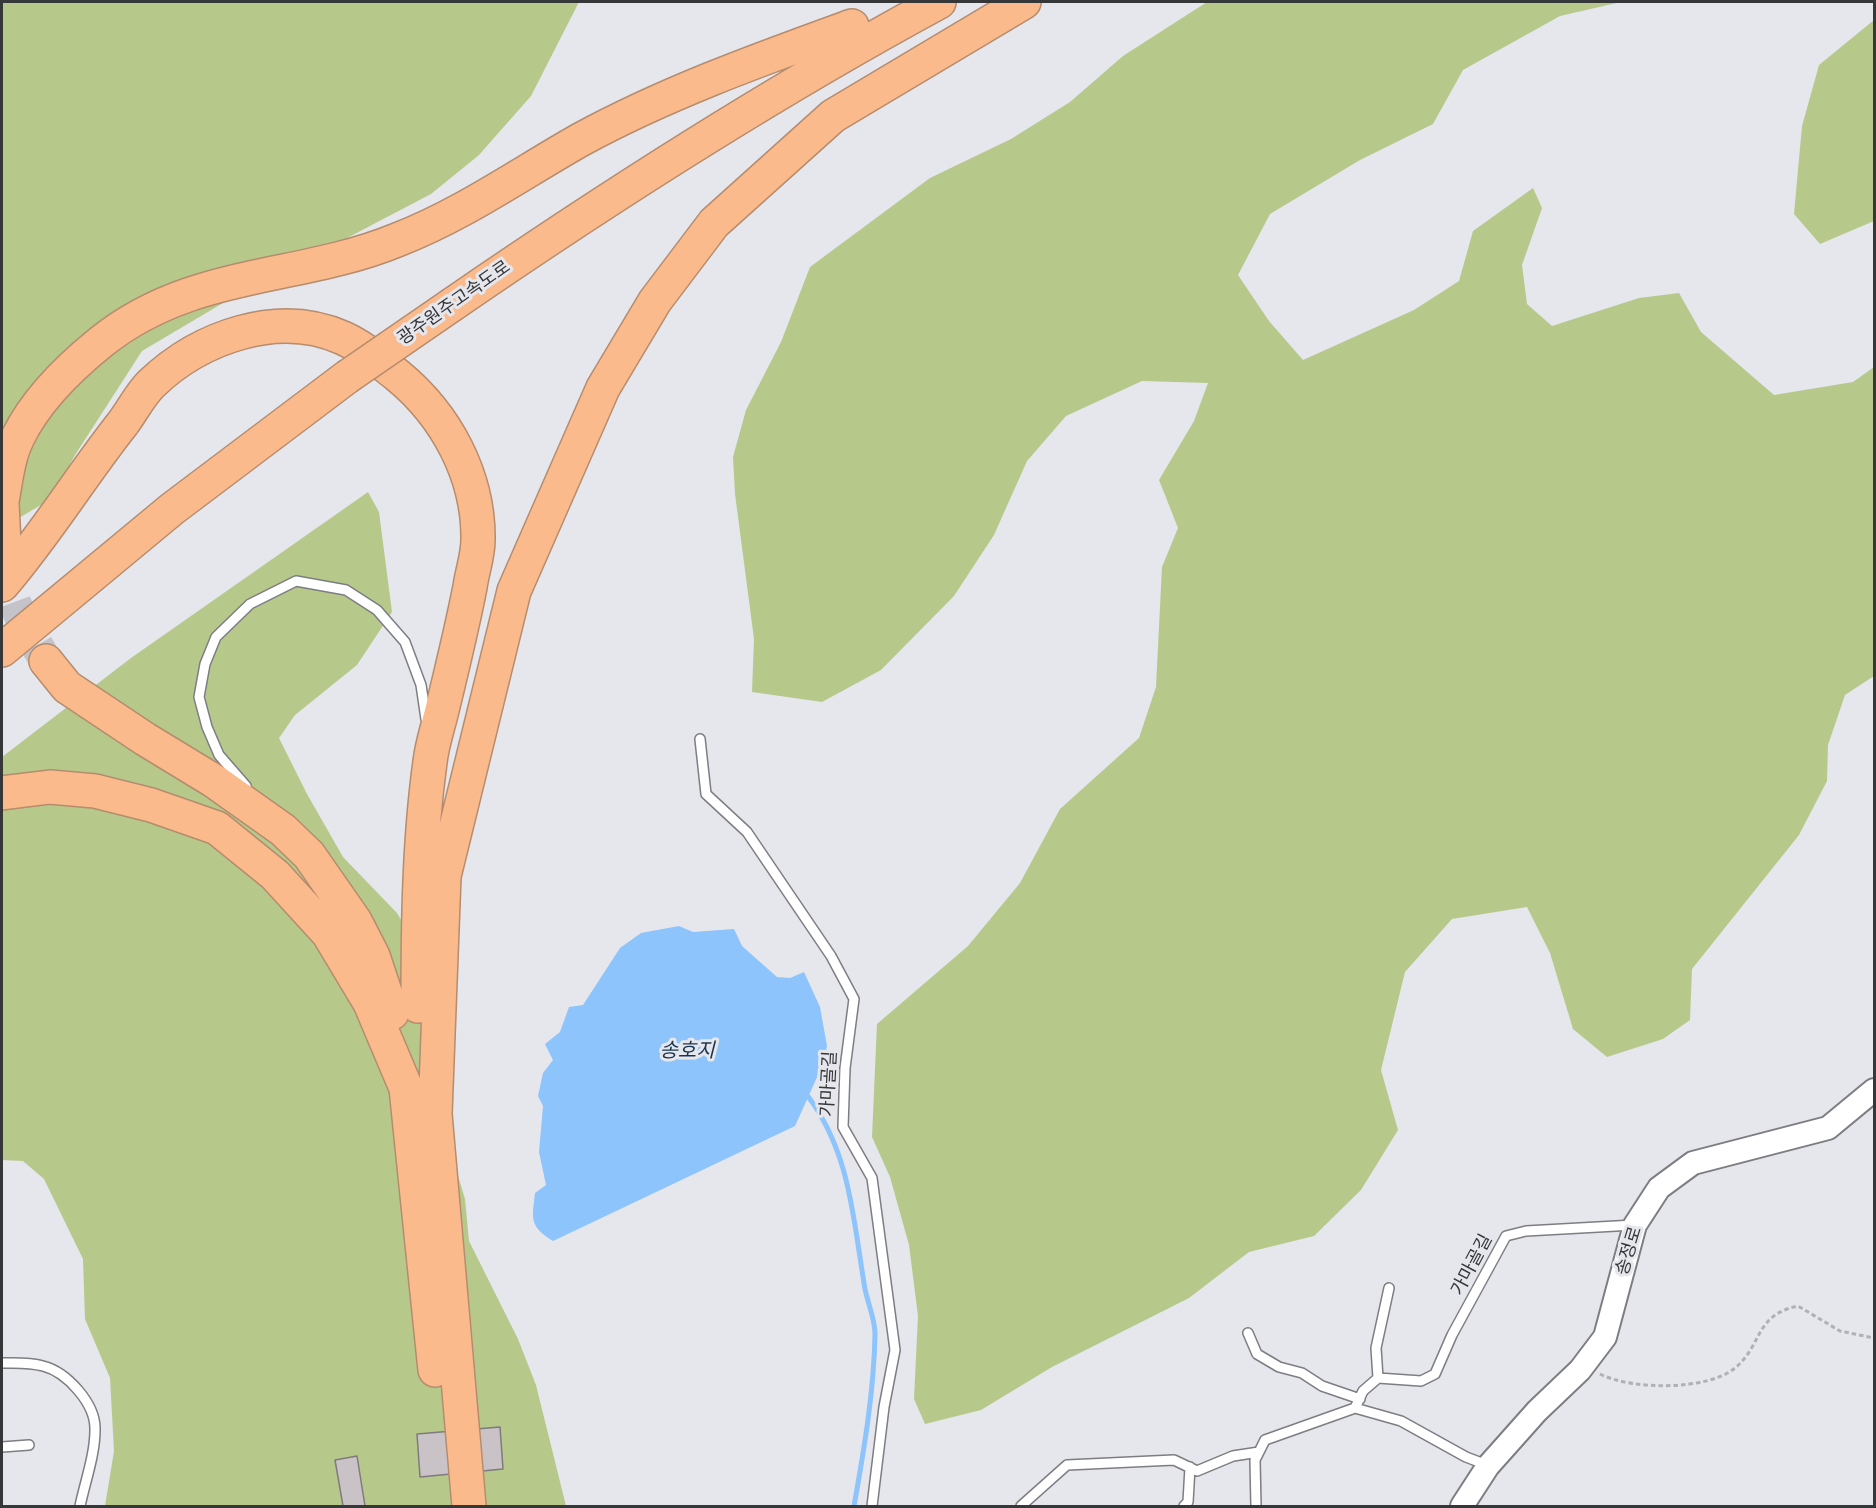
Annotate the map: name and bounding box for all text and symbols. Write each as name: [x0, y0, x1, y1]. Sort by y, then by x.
street label: 광주원주고속도로: [394, 256, 514, 350]
water label: 송호지: [659, 1039, 715, 1063]
street label: 가마골길: [816, 1050, 842, 1118]
street label: 송정로: [1611, 1224, 1647, 1278]
street label: 가마골길: [1447, 1231, 1497, 1299]

